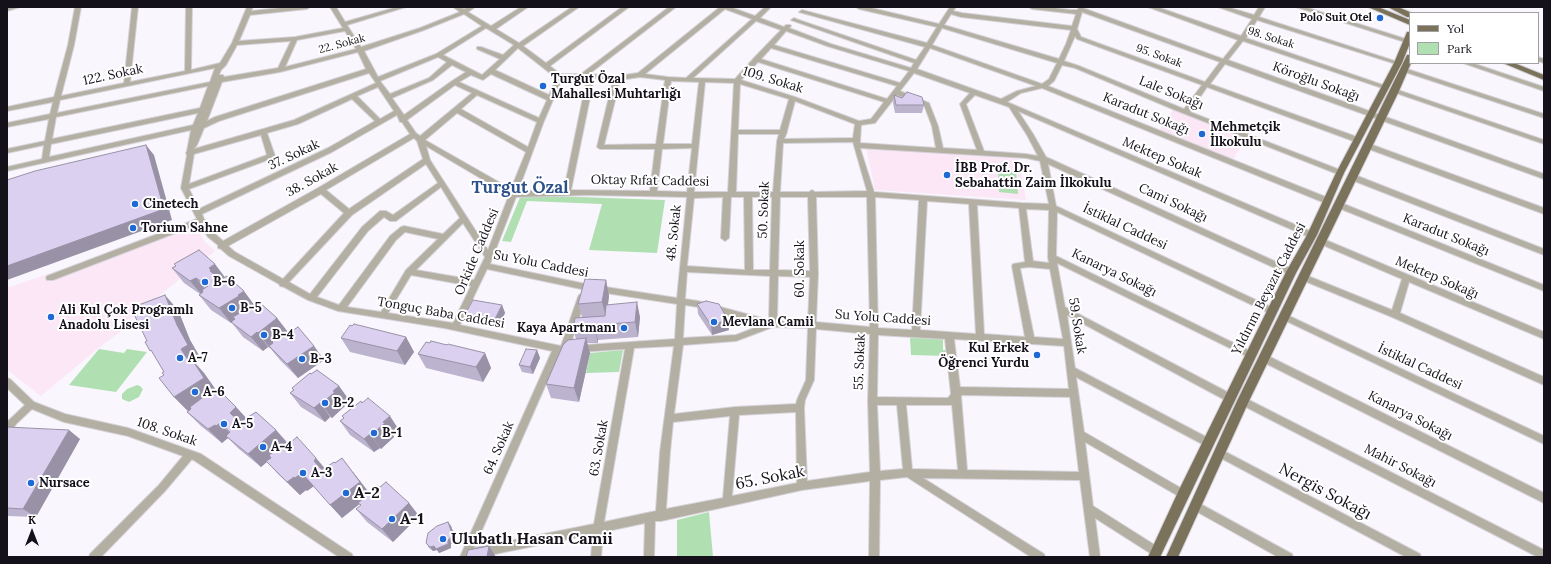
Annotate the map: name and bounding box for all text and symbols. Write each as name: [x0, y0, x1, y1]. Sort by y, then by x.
place label: Polo Suit Otel: [1300, 11, 1372, 25]
legend: [1409, 12, 1539, 64]
marker: Polo Suit Otel: [1375, 13, 1385, 23]
text: Yol: [1447, 21, 1464, 36]
street label: 98. Sokak: [1246, 24, 1296, 52]
street label: 22. Sokak: [317, 31, 367, 57]
text: Park: [1447, 41, 1472, 56]
street label: 95. Sokak: [1134, 42, 1184, 70]
street label: Köroğlu Sokağı: [1270, 59, 1362, 105]
street label: 122. Sokak: [82, 61, 144, 89]
street label: 109. Sokak: [741, 63, 805, 97]
place label: Turgut Özal Mahallesi Muhtarlığı: [551, 71, 681, 102]
street label: Lale Sokağı: [1136, 73, 1206, 113]
marker: Turgut Özal Mahallesi Muhtarlığı: [538, 81, 548, 91]
street label: Karadut Sokağı: [1101, 90, 1191, 138]
place label: Mehmetçik İlkokulu: [1210, 119, 1280, 150]
marker: Mehmetçik İlkokulu: [1197, 129, 1207, 139]
street label: Mektep Sokak: [1120, 134, 1204, 182]
street label: 37. Sokak: [266, 136, 322, 174]
street label: 38. Sokak: [283, 159, 341, 201]
place label: İBB Prof. Dr. Sebahattin Zaim İlkokulu: [955, 160, 1111, 191]
marker: İBB Prof. Dr. Sebahattin Zaim İlkokulu: [942, 170, 952, 180]
street label: Oktay Rıfat Caddesi: [591, 172, 709, 190]
district label: Turgut Özal: [471, 178, 569, 198]
street label: Cami Sokağı: [1136, 180, 1210, 226]
street label: 50. Sokak: [755, 181, 773, 239]
place label: Cinetech: [143, 196, 199, 212]
marker: Cinetech: [130, 199, 140, 209]
street label: İstiklal Caddesi: [1080, 201, 1170, 253]
street label: 48. Sokak: [663, 204, 685, 262]
street label: Orkide Caddesi: [452, 206, 502, 298]
street label: Karadut Sokağı: [1401, 211, 1491, 259]
place label: Torium Sahne: [141, 220, 228, 236]
street label: Yıldırım Beyazıt Caddesi: [1229, 220, 1309, 358]
marker: Torium Sahne: [128, 223, 138, 233]
street label: 60. Sokak: [792, 240, 808, 298]
street label: Kanarya Sokağı: [1069, 246, 1159, 300]
street label: Su Yolu Caddesi: [492, 247, 590, 281]
street label: Mektep Sokağı: [1393, 253, 1481, 303]
place label: B-6: [213, 274, 235, 290]
marker: B-6: [200, 277, 210, 287]
street label: Tonguç Baba Caddesi: [376, 294, 506, 332]
street label: 59. Sokak: [1065, 297, 1089, 355]
place label: B-5: [240, 300, 262, 316]
place label: Ali Kul Çok Programlı Anadolu Lisesi: [59, 302, 194, 333]
marker: B-5: [227, 303, 237, 313]
street label: Su Yolu Caddesi: [834, 307, 932, 329]
marker: Ali Kul Çok Programlı Anadolu Lisesi: [46, 312, 56, 322]
place label: Mevlana Camii: [722, 314, 814, 330]
marker: Mevlana Camii: [709, 317, 719, 327]
place label: Kaya Apartmanı: [517, 320, 616, 336]
marker: Kaya Apartmanı: [619, 323, 629, 333]
place label: B-4: [272, 327, 294, 343]
marker: B-4: [259, 330, 269, 340]
street label: 55. Sokak: [851, 334, 869, 390]
place label: Kul Erkek Öğrenci Yurdu: [938, 340, 1029, 371]
street label: İstiklal Caddesi: [1375, 341, 1465, 393]
place label: A-7: [188, 350, 208, 366]
marker: Kul Erkek Öğrenci Yurdu: [1032, 350, 1042, 360]
place label: B-3: [310, 351, 332, 367]
marker: A-7: [175, 353, 185, 363]
marker: B-3: [297, 354, 307, 364]
place label: A-6: [203, 384, 225, 400]
marker: A-6: [190, 387, 200, 397]
street label: Kanarya Sokağı: [1365, 388, 1455, 444]
place label: B-2: [333, 395, 354, 411]
marker: B-2: [320, 398, 330, 408]
street label: 108. Sokak: [135, 414, 199, 450]
place label: A-5: [232, 416, 253, 432]
marker: A-5: [219, 419, 229, 429]
street label: 64. Sokak: [480, 419, 518, 477]
street label: 63. Sokak: [586, 419, 612, 477]
place label: B-1: [382, 425, 402, 441]
marker: B-1: [369, 428, 379, 438]
place label: A-4: [271, 439, 292, 455]
street label: Mahir Sokağı: [1361, 441, 1439, 491]
marker: A-4: [258, 442, 268, 452]
street label: Nergis Sokağı: [1276, 460, 1374, 524]
street label: 65. Sokak: [734, 462, 806, 494]
place label: A-3: [311, 465, 332, 481]
marker: A-3: [298, 468, 308, 478]
place label: Nursace: [39, 475, 90, 491]
marker: Nursace: [26, 478, 36, 488]
place label: A-2: [354, 483, 380, 503]
marker: A-2: [341, 488, 351, 498]
place label: A-1: [400, 509, 424, 529]
north arrow: [12, 512, 52, 552]
text: K: [28, 513, 36, 527]
marker: A-1: [387, 514, 397, 524]
place label: Ulubatlı Hasan Camii: [451, 529, 613, 549]
marker: Ulubatlı Hasan Camii: [438, 534, 448, 544]

